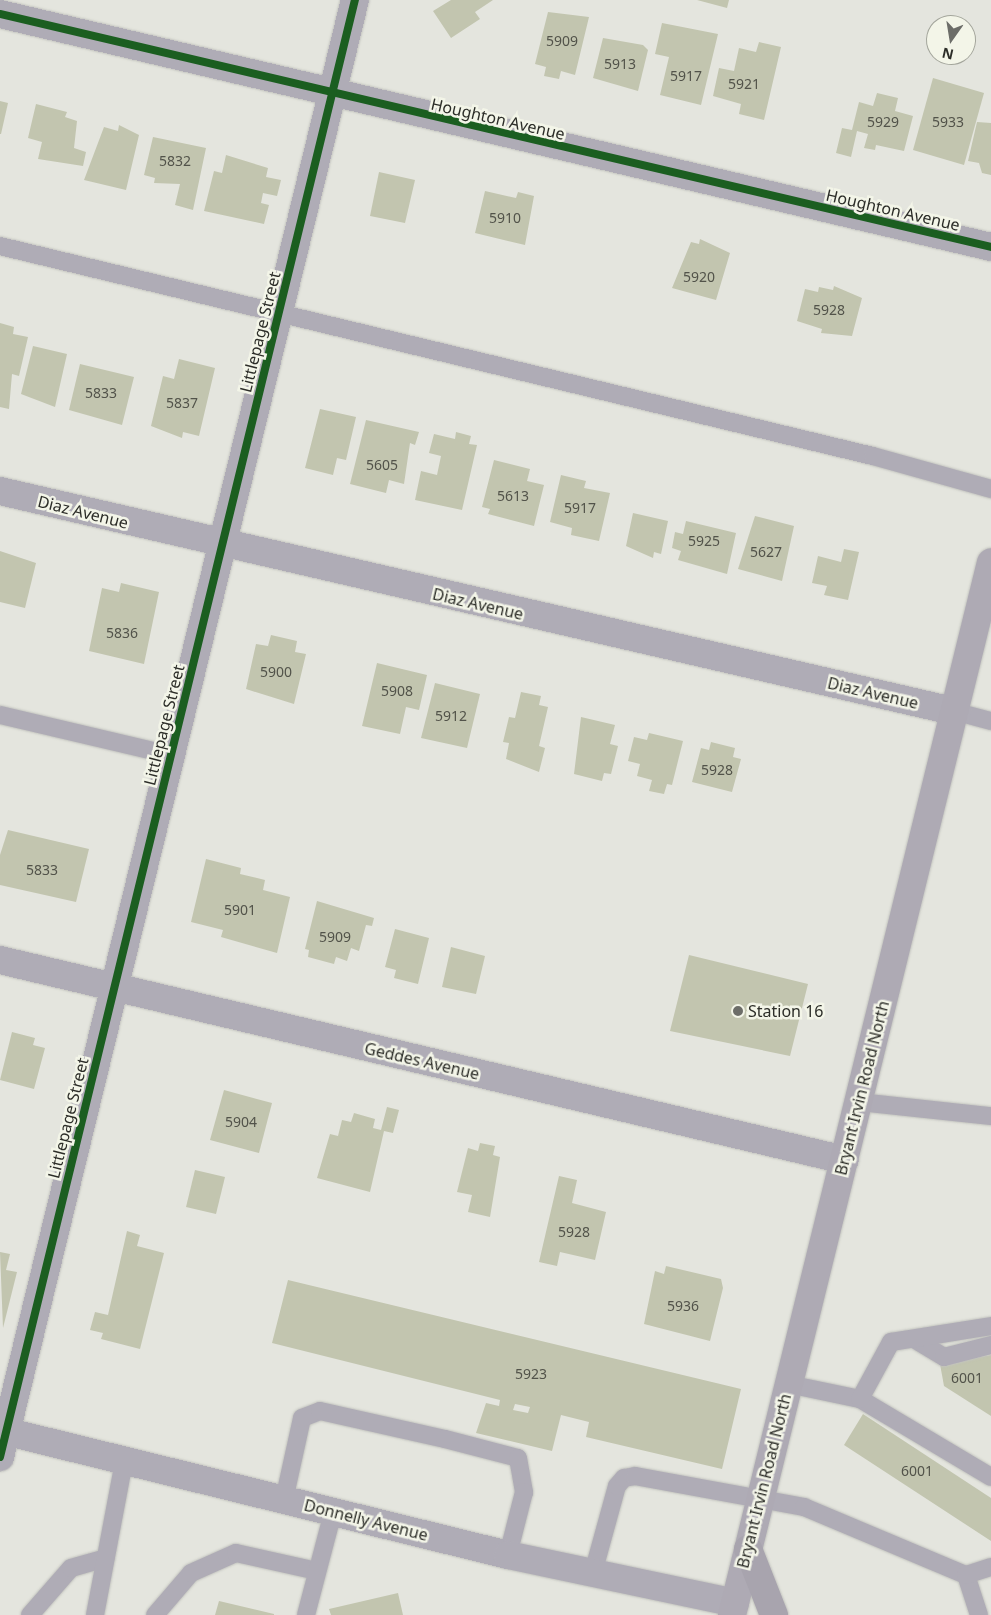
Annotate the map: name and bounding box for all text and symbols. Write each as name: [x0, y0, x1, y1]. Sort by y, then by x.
north arrow: [926, 15, 976, 65]
house number: 5909: [546, 33, 578, 49]
text: N: [940, 44, 955, 65]
house number: 5913: [604, 56, 636, 72]
house number: 5917: [670, 68, 702, 84]
house number: 5921: [728, 76, 760, 92]
street label: Houghton Avenue: [429, 94, 567, 144]
house number: 5929: [867, 114, 899, 130]
house number: 5933: [932, 114, 964, 130]
house number: 5832: [159, 153, 191, 169]
street label: Houghton Avenue: [824, 185, 962, 235]
house number: 5910: [489, 210, 521, 226]
house number: 5920: [683, 269, 715, 285]
street label: Littlepage Street: [236, 270, 284, 394]
house number: 5928: [813, 302, 845, 318]
house number: 5833: [85, 385, 117, 401]
house number: 5837: [166, 395, 198, 411]
house number: 5605: [366, 457, 398, 473]
house number: 5613: [497, 488, 529, 504]
street label: Diaz Avenue: [36, 491, 130, 533]
house number: 5917: [564, 500, 596, 516]
house number: 5925: [688, 533, 720, 549]
house number: 5627: [750, 544, 782, 560]
street label: Diaz Avenue: [431, 584, 525, 624]
house number: 5836: [106, 625, 138, 641]
street label: Littlepage Street: [140, 663, 188, 787]
house number: 5900: [260, 664, 292, 680]
street label: Diaz Avenue: [826, 673, 920, 713]
house number: 5908: [381, 683, 413, 699]
house number: 5912: [435, 708, 467, 724]
house number: 5928: [701, 762, 733, 778]
house number: 5833: [26, 862, 58, 878]
house number: 5901: [224, 902, 256, 918]
house number: 5909: [319, 929, 351, 945]
street label: Bryant Irvin Road North: [831, 999, 893, 1177]
place label: Station 16: [748, 1001, 823, 1021]
marker: Station 16: [732, 1005, 744, 1017]
street label: Geddes Avenue: [363, 1038, 481, 1084]
street label: Littlepage Street: [44, 1056, 92, 1180]
house number: 5904: [225, 1114, 257, 1130]
house number: 5928: [558, 1224, 590, 1240]
house number: 5936: [667, 1298, 699, 1314]
house number: 5923: [515, 1366, 547, 1382]
house number: 6001: [951, 1370, 983, 1386]
street label: Bryant Irvin Road North: [733, 1392, 795, 1570]
house number: 6001: [901, 1463, 933, 1479]
street label: Donnelly Avenue: [302, 1495, 430, 1545]

